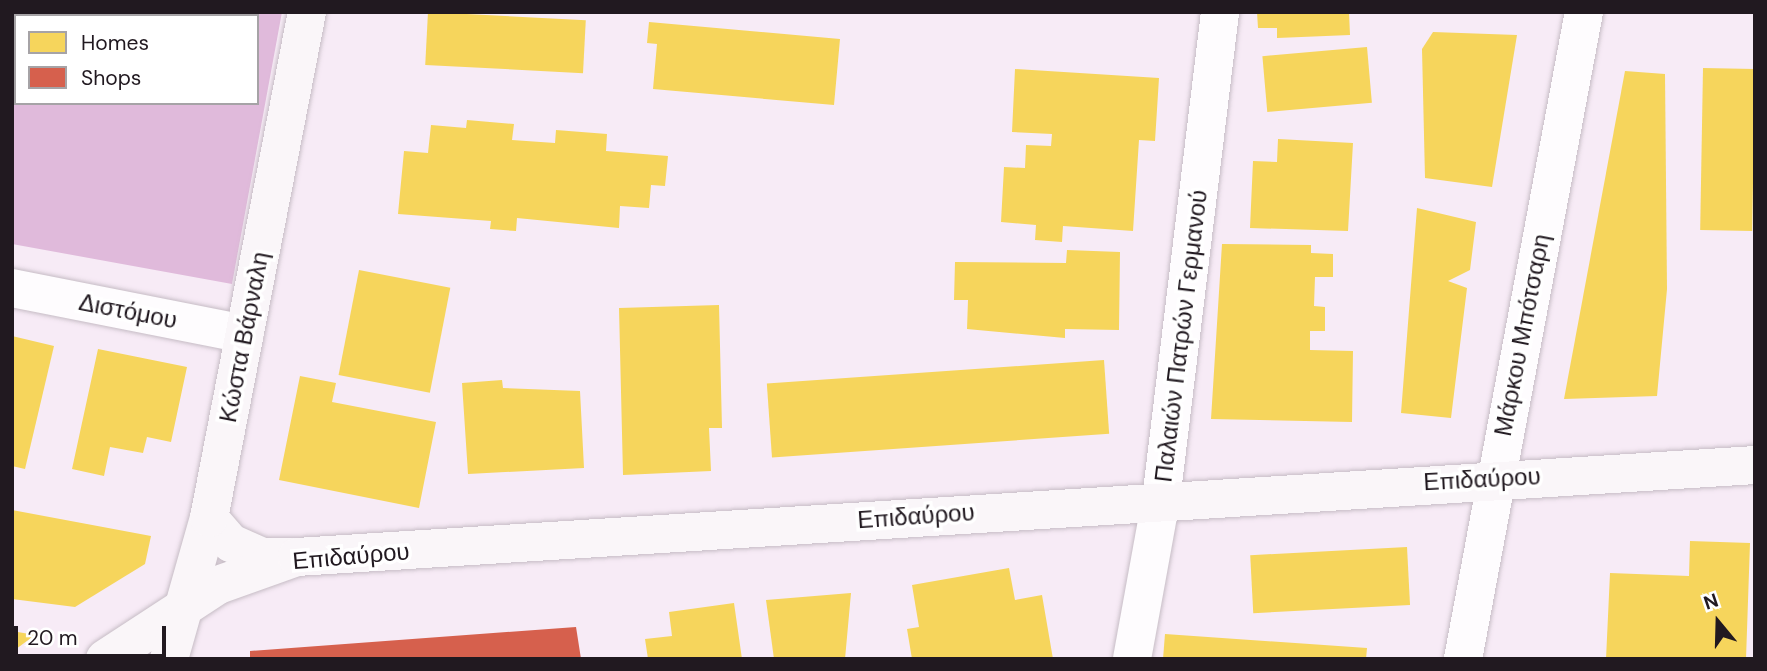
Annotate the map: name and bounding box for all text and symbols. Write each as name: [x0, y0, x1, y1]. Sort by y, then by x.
legend: [14, 14, 259, 105]
text: Homes: [81, 29, 149, 57]
text: Shops: [81, 64, 141, 92]
street label: Παλαιών Πατρών Γερμανού: [1149, 188, 1213, 484]
street label: Μάρκου Μπότσαρη: [1488, 231, 1556, 439]
street label: Κώστα Βάρναλη: [213, 249, 275, 425]
street label: Διστόμου: [77, 287, 179, 335]
street label: Επιδαύρου: [1423, 462, 1541, 496]
street label: Επιδαύρου: [856, 498, 976, 534]
street label: Επιδαύρου: [291, 537, 411, 575]
north arrow: [1683, 587, 1753, 657]
text: N: [1700, 588, 1722, 616]
scale bar: [18, 612, 170, 656]
text: 20 m: [27, 624, 78, 652]

